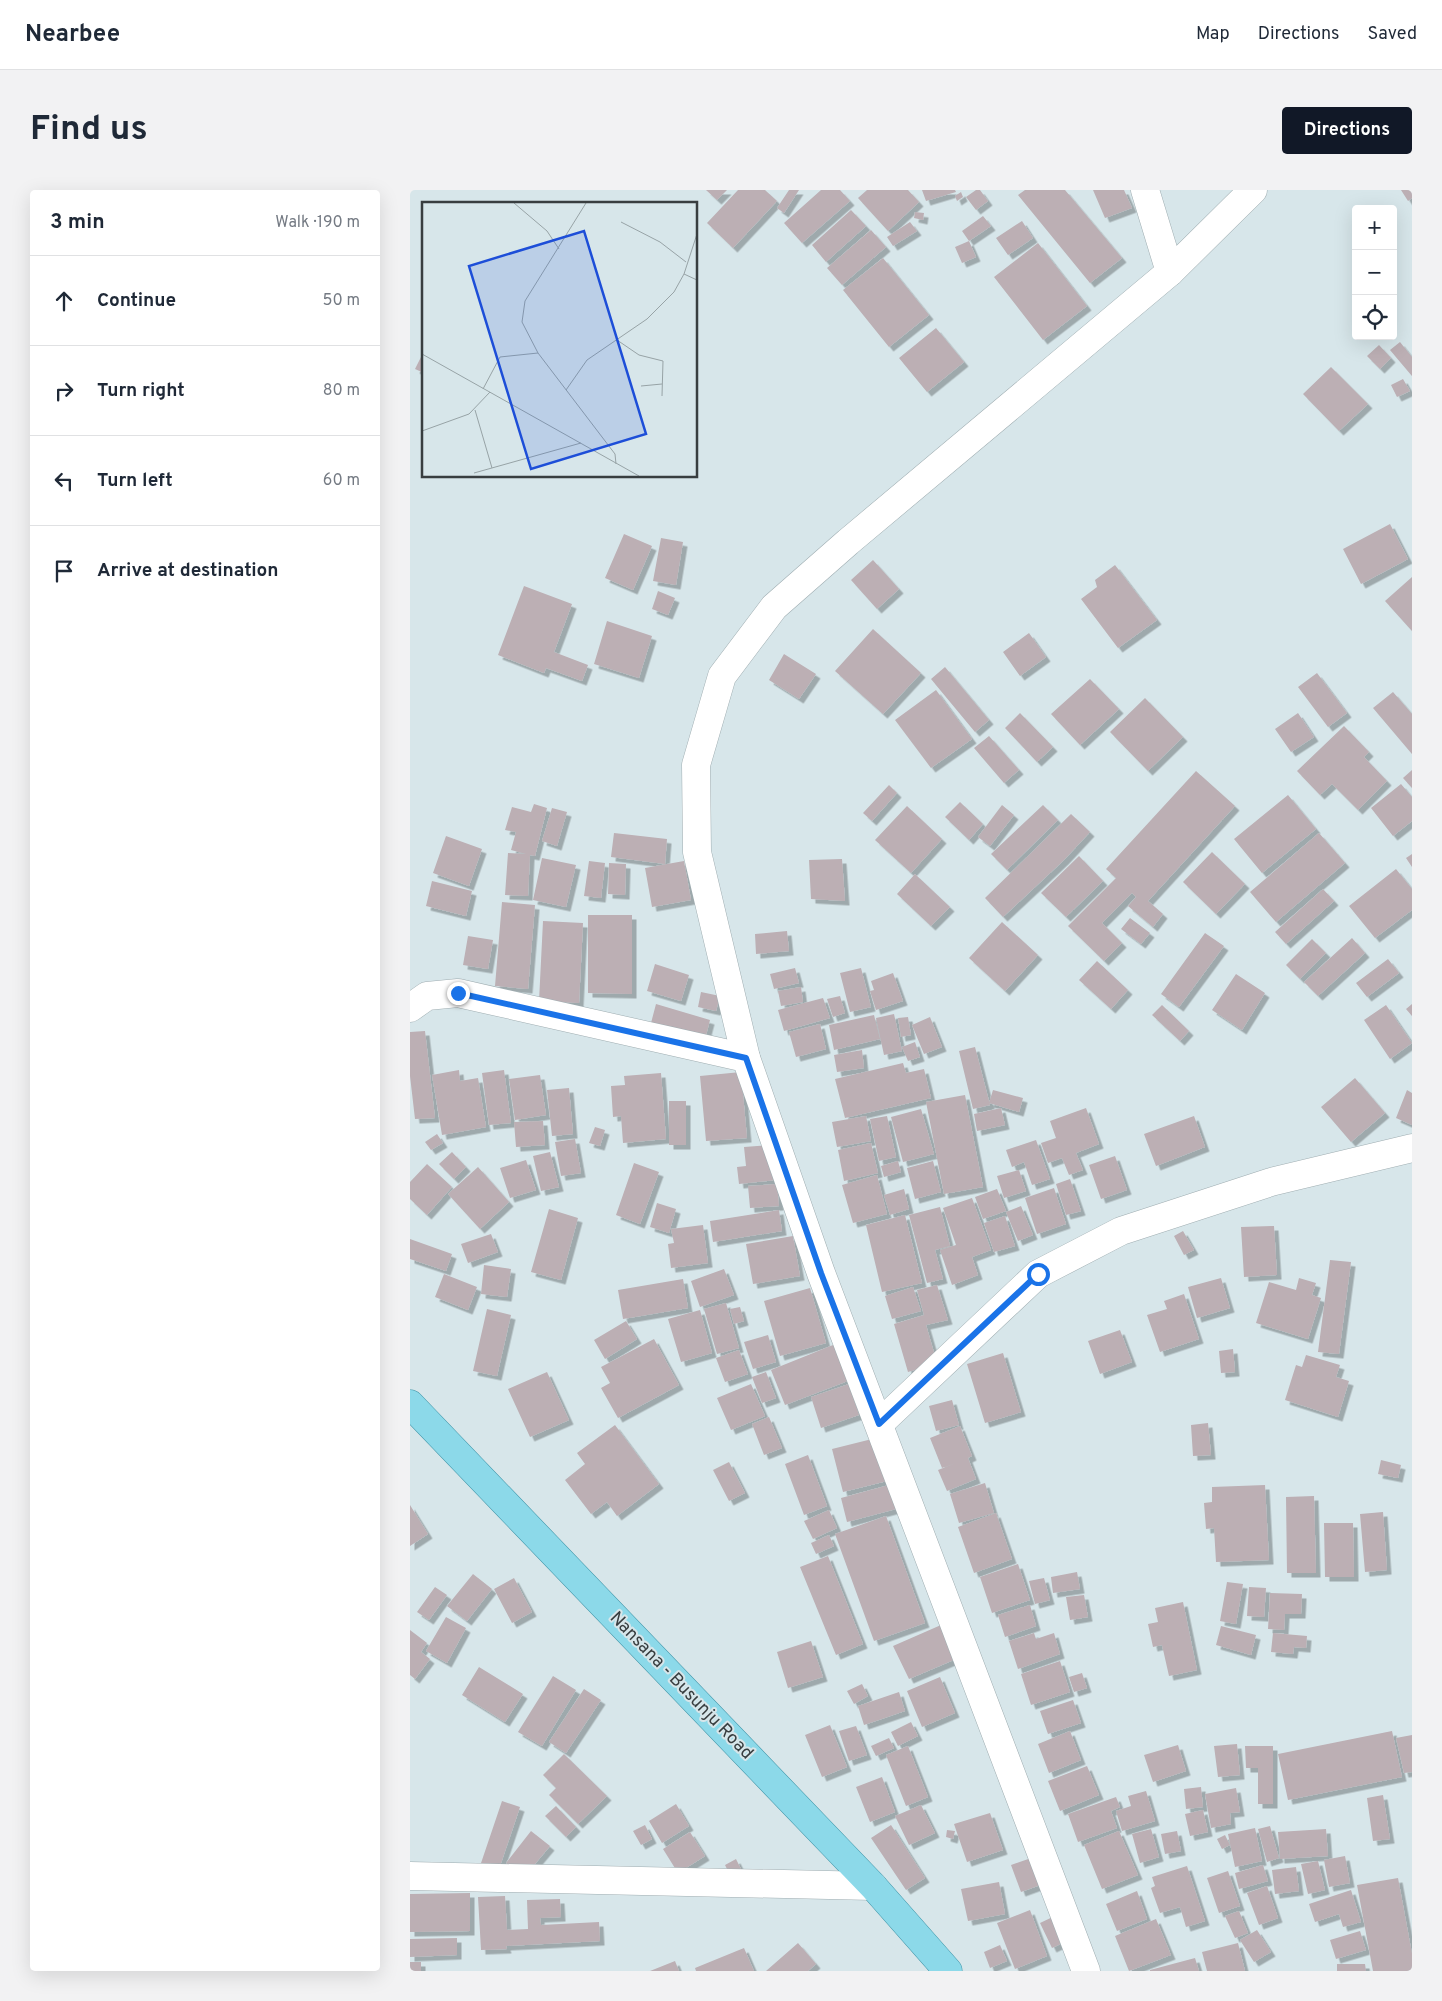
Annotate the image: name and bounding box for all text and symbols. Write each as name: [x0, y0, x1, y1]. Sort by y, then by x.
text: Nearbee: [25, 20, 120, 50]
text: Map: [1196, 23, 1230, 46]
text: Directions: [1258, 23, 1340, 46]
text: Saved: [1368, 23, 1417, 46]
button: Directions: [1282, 107, 1412, 154]
text: Find us: [30, 108, 148, 152]
inset map: [422, 202, 698, 478]
map controls: [1352, 205, 1397, 340]
button: +: [1352, 205, 1397, 250]
text: 3 min: [50, 209, 105, 236]
text: Walk · 190 m: [275, 213, 360, 233]
button: −: [1352, 250, 1397, 295]
icon: ahead: [50, 287, 78, 315]
text: Continue: [97, 289, 176, 313]
text: 50 m: [323, 291, 360, 311]
button: locate: [1352, 295, 1397, 340]
icon: right: [50, 377, 78, 405]
text: Turn right: [97, 379, 185, 403]
text: 80 m: [323, 381, 360, 401]
icon: left: [50, 467, 78, 495]
text: Turn left: [97, 469, 173, 493]
text: 60 m: [323, 471, 360, 491]
icon: arrive: [50, 557, 78, 585]
text: Arrive at destination: [97, 559, 278, 583]
route end: [447, 982, 470, 1005]
route start: [1027, 1263, 1050, 1286]
street label: Nansana - Busunju Road: [604, 1607, 758, 1765]

